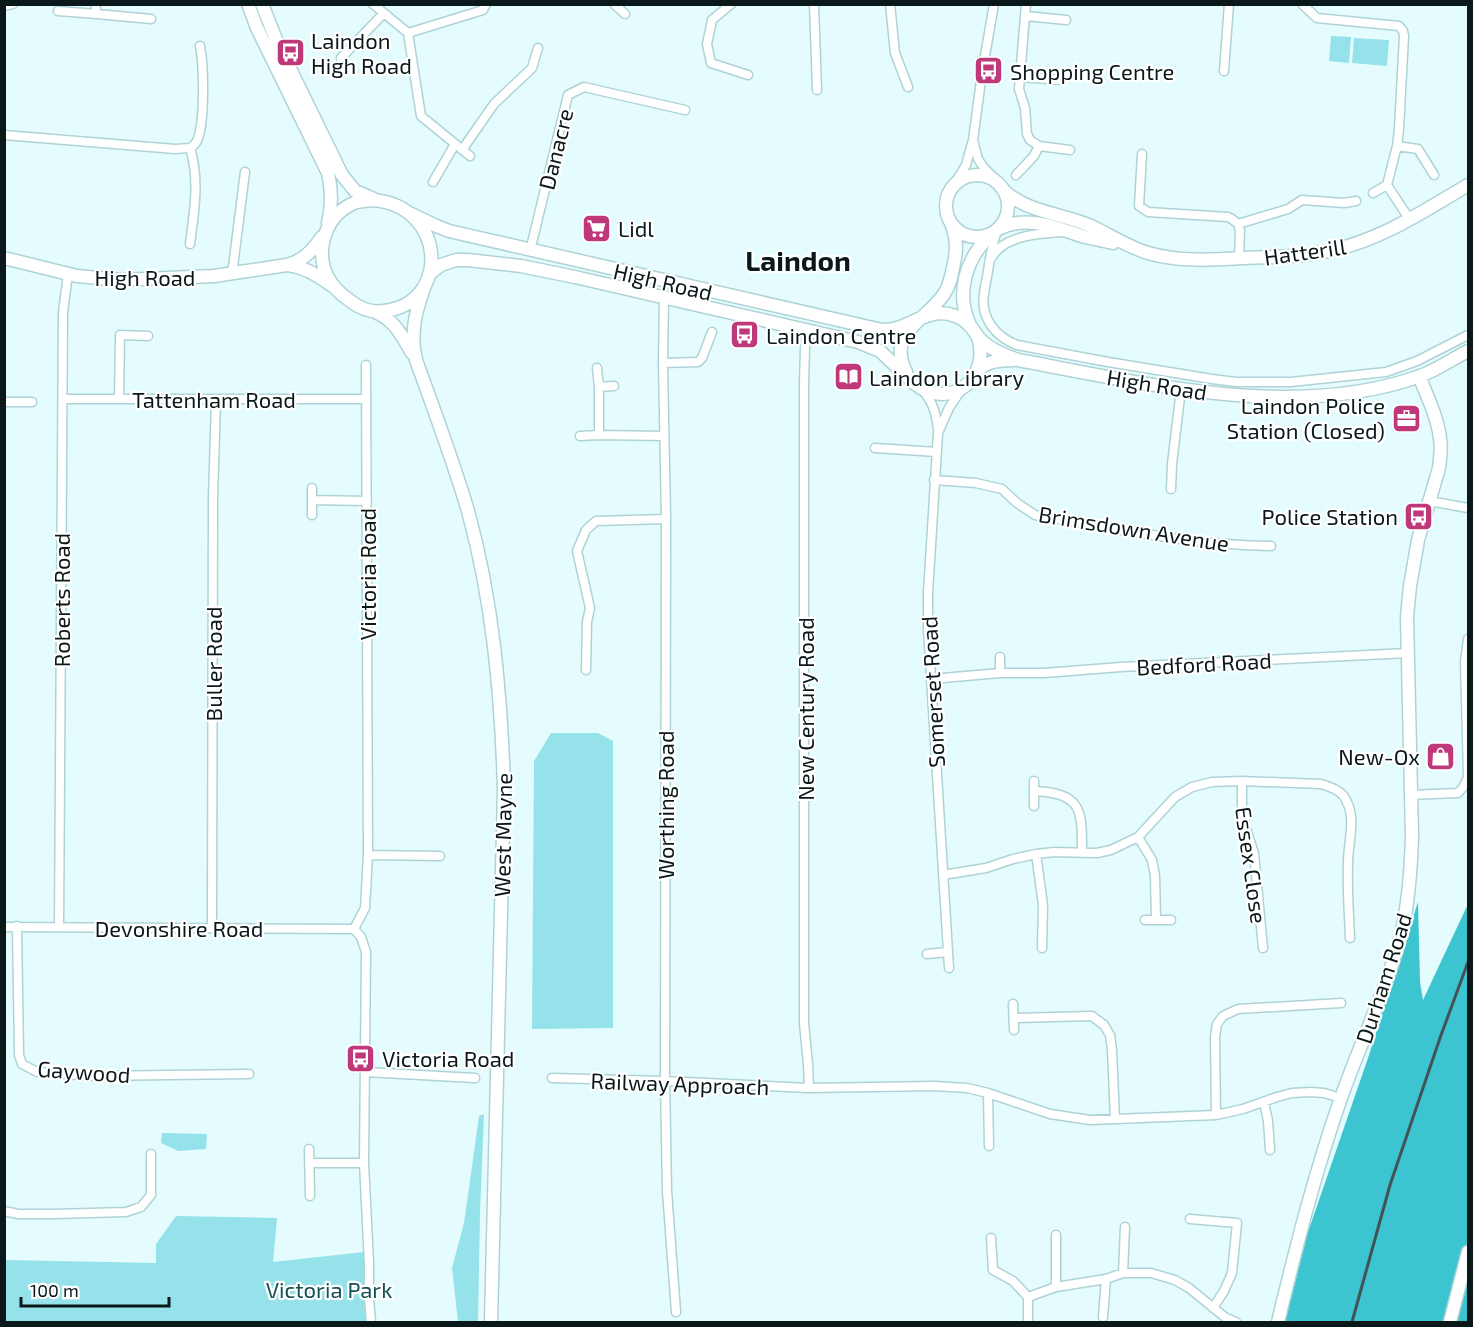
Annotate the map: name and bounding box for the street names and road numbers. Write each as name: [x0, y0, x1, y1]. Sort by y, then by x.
street label: Danacre: [532, 106, 578, 192]
street label: Hatterill: [1262, 232, 1348, 270]
street label: High Road: [611, 257, 715, 305]
street label: High Road: [95, 264, 195, 290]
street label: High Road: [1105, 363, 1209, 405]
street label: Tattenham Road: [132, 386, 296, 412]
street label: Brimsdown Avenue: [1037, 500, 1231, 556]
street label: Victoria Road: [354, 508, 380, 640]
street label: Roberts Road: [48, 533, 74, 667]
street label: Buller Road: [200, 607, 226, 722]
street label: Somerset Road: [915, 616, 949, 768]
street label: New Century Road: [792, 617, 818, 801]
street label: Bedford Road: [1136, 646, 1272, 680]
street label: Worthing Road: [652, 730, 678, 880]
street label: West Mayne: [488, 773, 516, 897]
street label: Essex Close: [1231, 805, 1273, 925]
street label: Durham Road: [1350, 909, 1416, 1047]
street label: Devonshire Road: [95, 915, 263, 941]
street label: Gaywood: [37, 1055, 131, 1087]
street label: Railway Approach: [590, 1067, 770, 1099]

